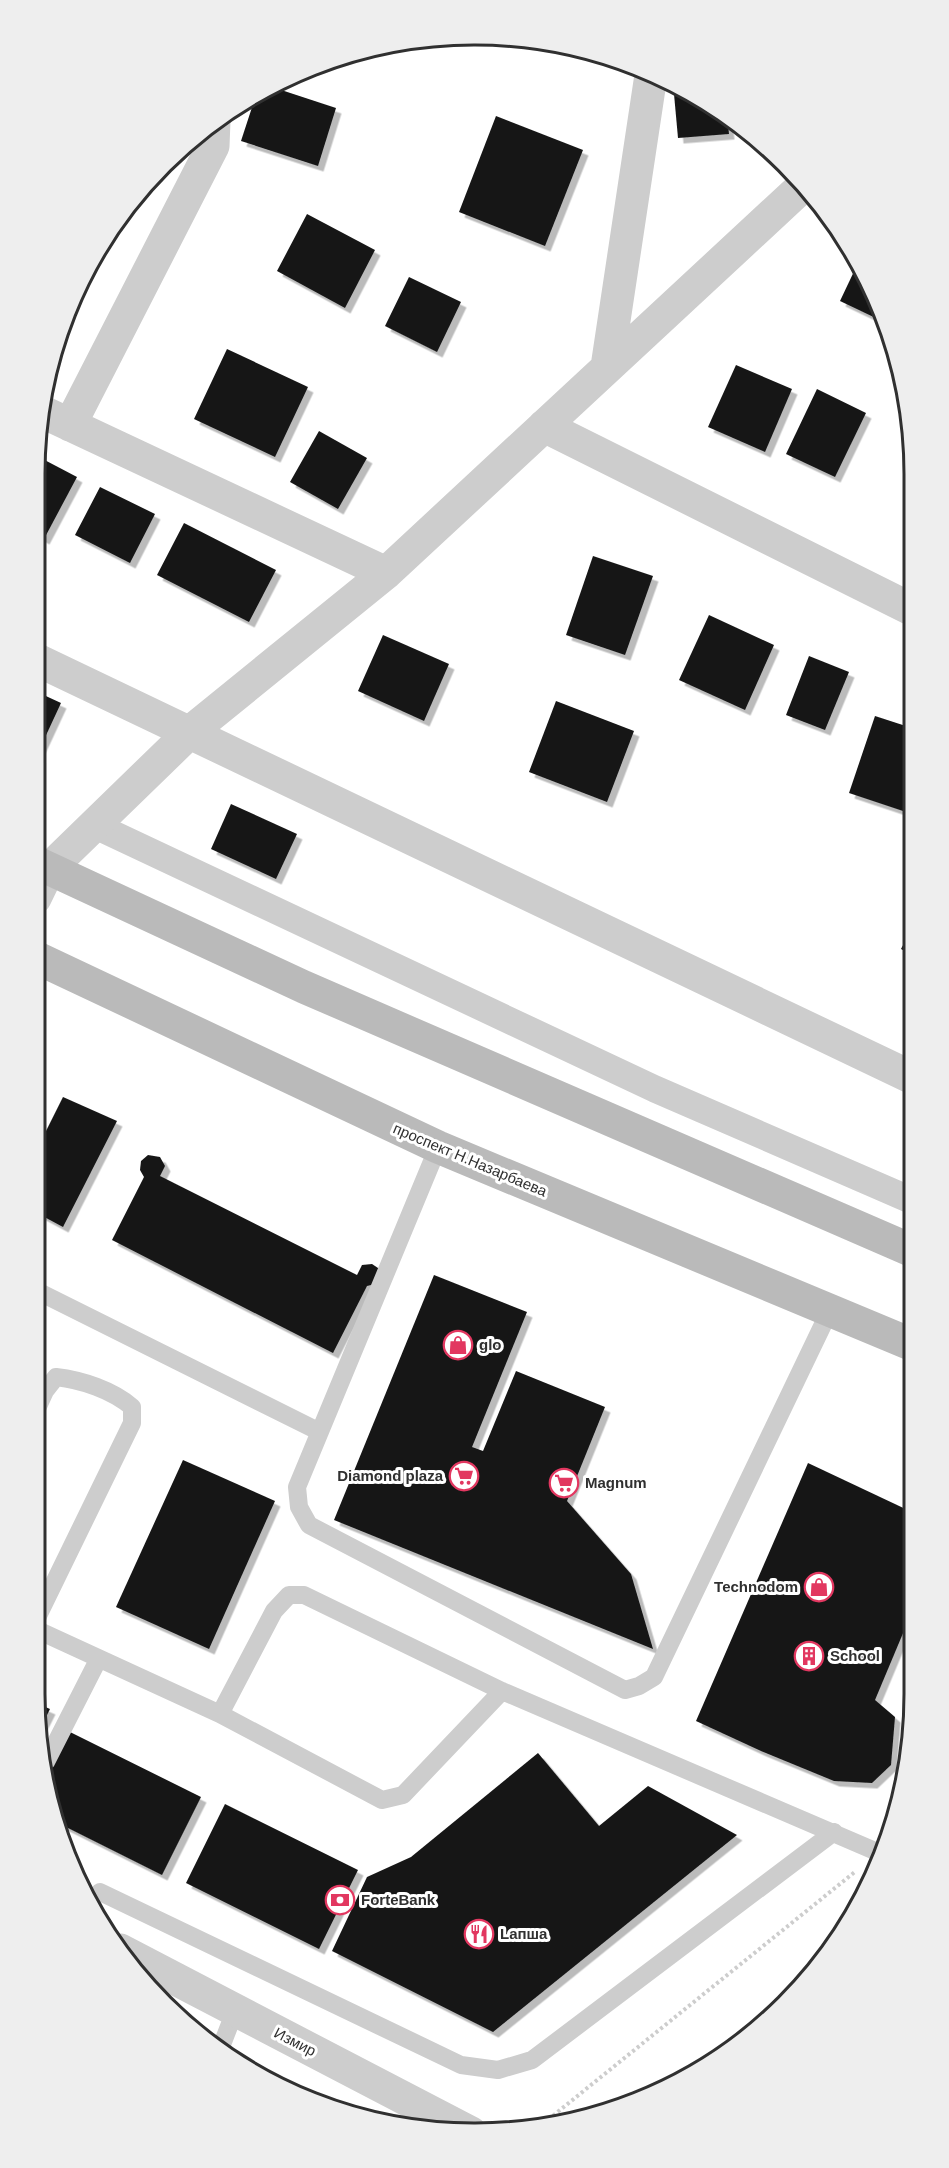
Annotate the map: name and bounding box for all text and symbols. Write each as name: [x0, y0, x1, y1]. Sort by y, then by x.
street label: проспект Н.Назарбаева: [391, 1119, 550, 1200]
shop icon: glo: [442, 1329, 474, 1361]
place label: glo: [479, 1336, 502, 1353]
supermarket icon: Diamond plaza: [448, 1460, 480, 1492]
place label: Diamond plaza: [337, 1467, 444, 1484]
supermarket icon: Magnum: [548, 1467, 580, 1499]
place label: Magnum: [585, 1474, 647, 1491]
shop icon: Technodom: [803, 1571, 835, 1603]
place label: Technodom: [714, 1578, 798, 1595]
building icon: School: [793, 1640, 825, 1672]
place label: School: [830, 1647, 880, 1664]
bank icon: ForteBank: [324, 1884, 356, 1916]
place label: ForteBank: [361, 1891, 436, 1908]
restaurant icon: Lапша: [463, 1918, 495, 1950]
place label: Lапша: [500, 1925, 548, 1942]
street label: Измир: [271, 2024, 319, 2059]

